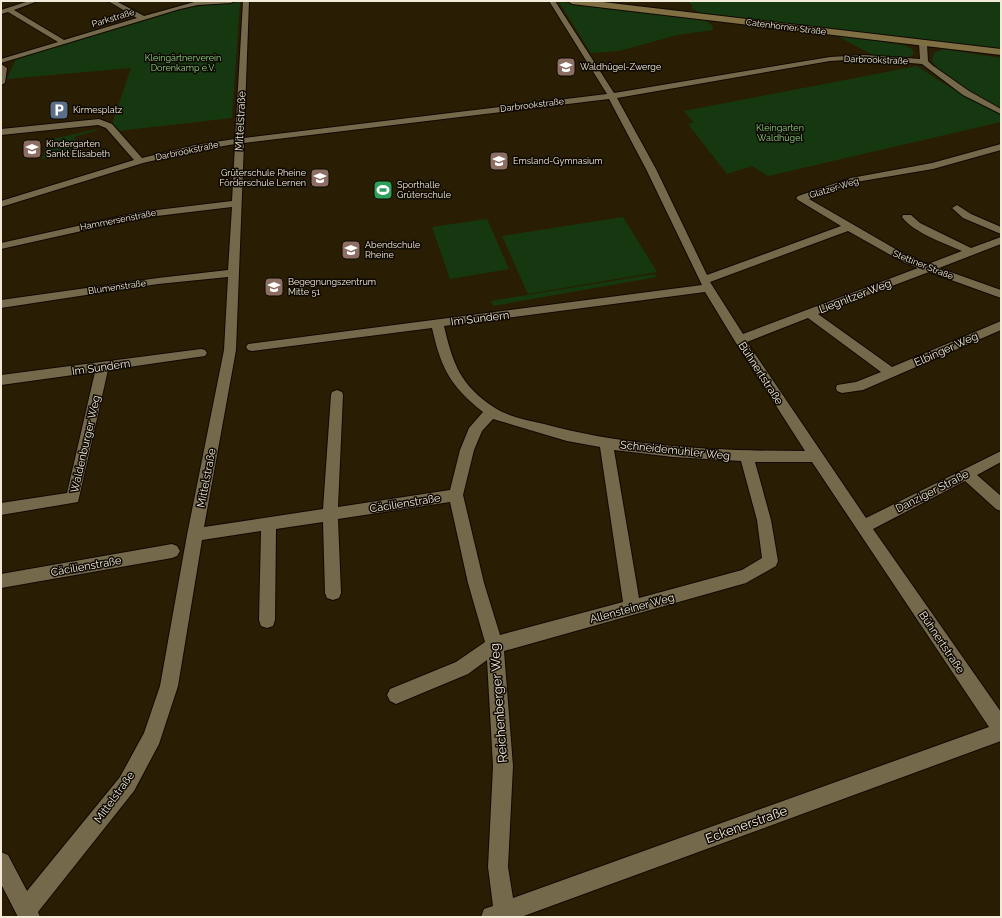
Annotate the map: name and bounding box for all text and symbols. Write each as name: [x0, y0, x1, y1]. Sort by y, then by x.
street label: Parkstraße: [90, 7, 136, 29]
street label: Catenhorner Straße: [745, 17, 827, 37]
park label: Kleingärtnerverein Dorenkamp e.V.: [145, 53, 221, 73]
street label: Darbrookstraße: [844, 54, 909, 66]
school or university icon: Waldhügel-Zwerge: [555, 56, 577, 78]
place label: Waldhügel-Zwerge: [580, 62, 662, 72]
street label: Mittelstraße: [232, 90, 249, 151]
street label: Darbrookstraße: [500, 96, 565, 114]
parking icon: Kirmesplatz: [48, 99, 70, 121]
place label: Kirmesplatz: [73, 105, 123, 115]
park label: Kleingarten Waldhügel: [756, 123, 804, 143]
school or university icon: Kindergarten Sankt Elisabeth: [21, 138, 43, 160]
place label: Kindergarten Sankt Elisabeth: [46, 139, 110, 159]
street label: Darbrookstraße: [155, 139, 220, 163]
school or university icon: Emsland-Gymnasium: [488, 150, 510, 172]
place label: Emsland-Gymnasium: [513, 156, 603, 166]
school or university icon: Grüterschule Rheine Förderschule Lernen: [309, 167, 331, 189]
place label: Grüterschule Rheine Förderschule Lernen: [219, 168, 307, 188]
street label: Glatzer Weg: [808, 176, 860, 200]
sports icon: Sporthalle Grüterschule: [372, 179, 394, 201]
place label: Sporthalle Grüterschule: [397, 180, 452, 200]
street label: Hammersenstraße: [79, 208, 157, 232]
school or university icon: Abendschule Rheine: [340, 239, 362, 261]
place label: Abendschule Rheine: [365, 240, 421, 260]
street label: Stettiner Straße: [891, 248, 955, 282]
school or university icon: Begegnungszentrum Mitte 51: [263, 276, 285, 298]
place label: Begegnungszentrum Mitte 51: [288, 277, 376, 297]
street label: Liegnitzer Weg: [817, 277, 893, 316]
street label: Blumenstraße: [87, 278, 147, 296]
street label: Im Sundern: [450, 308, 510, 329]
street label: Elbinger Weg: [912, 330, 980, 369]
street label: Bühnertstraße: [736, 340, 786, 407]
street label: Im Sundern: [71, 357, 131, 378]
street label: Waldenburger Weg: [68, 394, 103, 494]
street label: Schneidemühler Weg: [619, 438, 730, 463]
street label: Mittelstraße: [194, 447, 219, 509]
street label: Danziger Straße: [893, 467, 971, 515]
street label: Cäcilienstraße: [369, 491, 442, 516]
street label: Cäcilienstraße: [50, 554, 123, 579]
street label: Allensteiner Weg: [588, 591, 676, 626]
street label: Bühnertstraße: [916, 609, 967, 676]
street label: Reichenberger Weg: [487, 643, 510, 763]
street label: Mittelstraße: [91, 769, 138, 825]
street label: Eckenerstraße: [703, 803, 789, 846]

